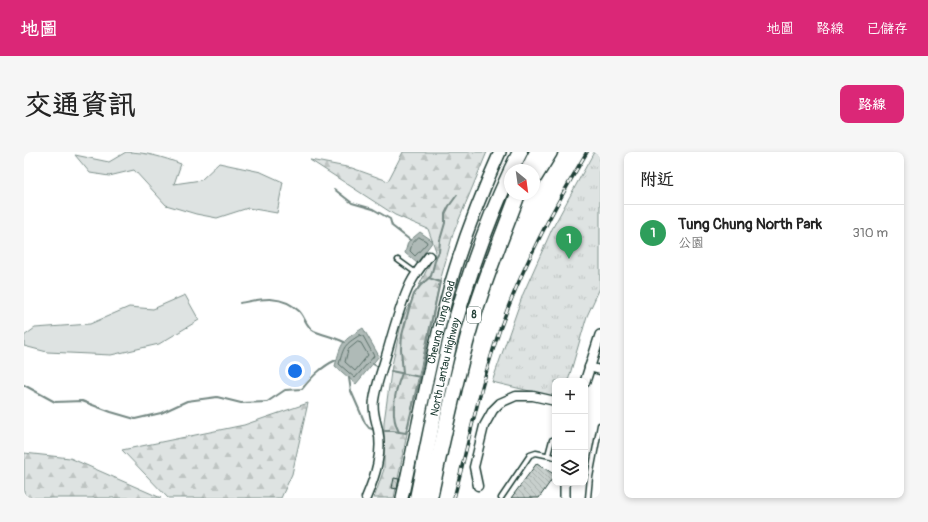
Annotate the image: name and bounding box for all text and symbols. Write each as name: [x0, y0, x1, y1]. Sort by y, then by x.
text: 地圖: [20, 17, 58, 41]
text: 地圖: [766, 20, 794, 37]
text: 路線: [816, 20, 844, 37]
text: 已儲存: [866, 20, 908, 37]
button: 路線: [840, 85, 904, 123]
text: 交通資訊: [24, 88, 136, 123]
north arrow: [504, 164, 540, 200]
text: 附近: [640, 169, 674, 190]
text: Tung Chung North Park: [678, 215, 822, 234]
text: 1: [650, 225, 656, 241]
text: 310 m: [852, 225, 888, 241]
pin: 1: [556, 226, 582, 259]
text: 公園: [678, 235, 704, 251]
street label: Cheung Tung Road: [424, 279, 458, 365]
road number: 8: [467, 307, 481, 323]
street label: North Lantau Highway: [427, 316, 463, 417]
your location: [285, 361, 305, 381]
map controls: [552, 378, 588, 486]
button: +: [552, 378, 588, 414]
button: −: [552, 414, 588, 450]
button: layers: [552, 450, 588, 486]

